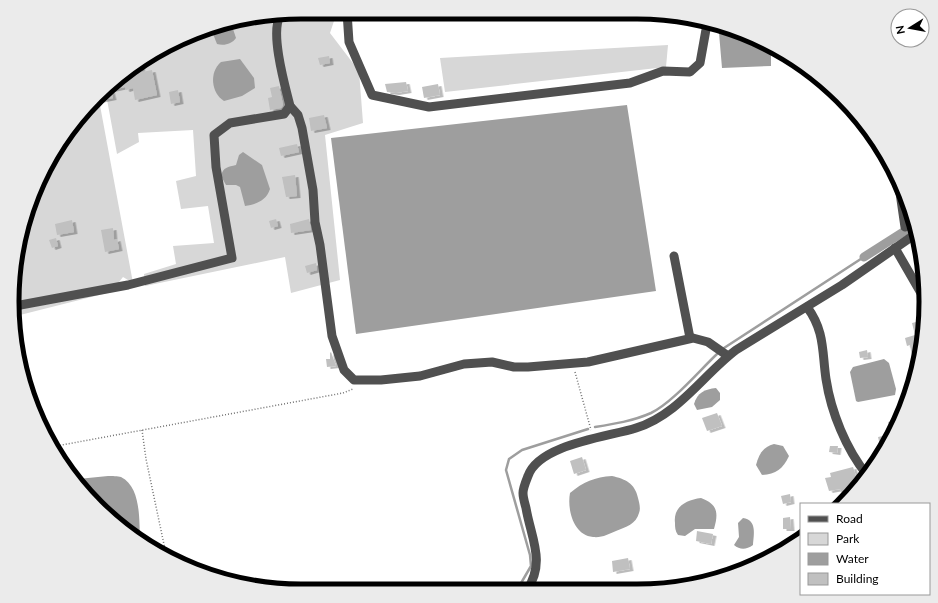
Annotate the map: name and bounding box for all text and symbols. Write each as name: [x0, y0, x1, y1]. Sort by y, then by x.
north arrow: [890, 8, 930, 48]
text: N: [893, 25, 907, 35]
legend: [800, 503, 930, 595]
text: Road: [836, 511, 863, 526]
text: Park: [836, 531, 860, 546]
text: Water: [836, 551, 869, 566]
text: Building: [836, 571, 879, 586]

